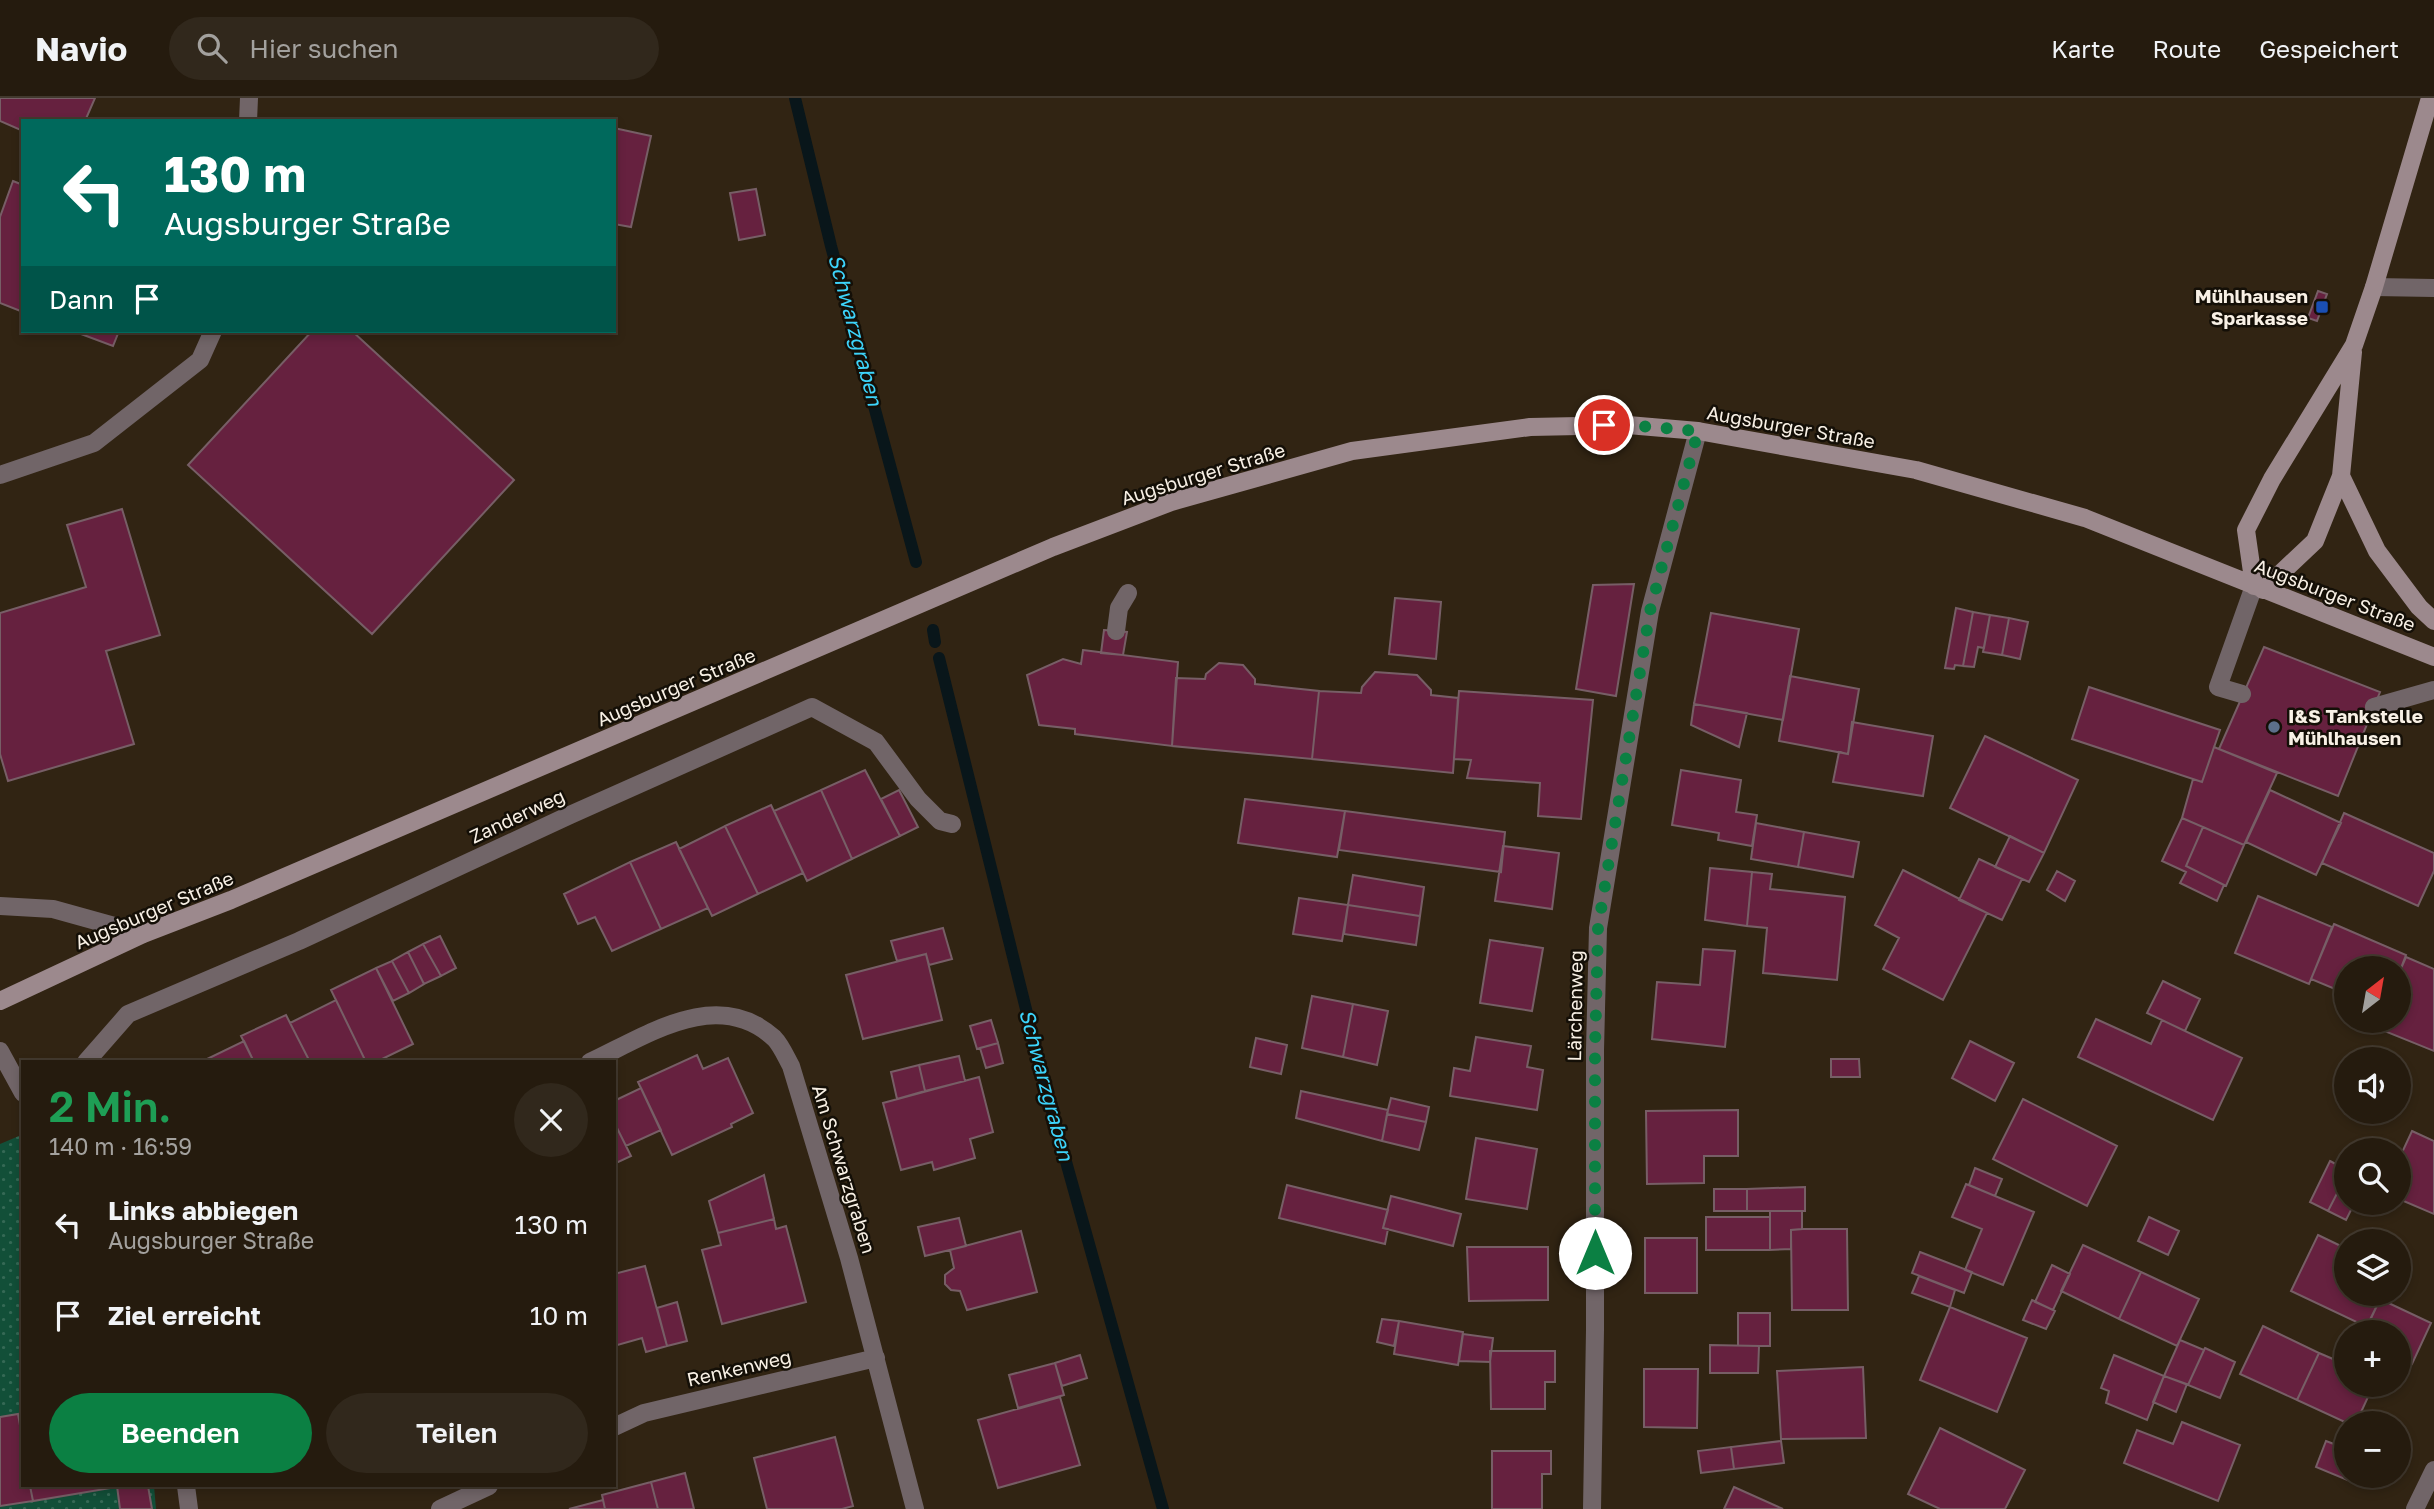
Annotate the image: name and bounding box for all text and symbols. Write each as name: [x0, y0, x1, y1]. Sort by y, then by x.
search box: [169, 17, 659, 80]
text: Navio: [35, 29, 127, 68]
icon: search: [193, 29, 231, 67]
text: Hier suchen: [249, 33, 399, 64]
text: Karte: [2051, 34, 2115, 63]
text: Route: [2153, 34, 2221, 63]
text: Gespeichert: [2259, 34, 2399, 63]
text: 130 m: [164, 144, 306, 203]
icon: left: [49, 147, 140, 238]
text: Augsburger Straße: [164, 204, 451, 242]
water label: Schwarzgraben: [823, 251, 889, 409]
icon: arrive: [128, 280, 166, 318]
text: Dann: [49, 284, 114, 315]
place label: Mühlhausen Sparkasse: [2195, 284, 2308, 329]
marker: Mühlhausen Sparkasse: [2314, 299, 2330, 315]
pin: [1574, 395, 1634, 455]
street label: Augsburger Straße: [1705, 400, 1877, 453]
icon: arrive: [1585, 406, 1623, 444]
street label: Augsburger Straße: [1118, 438, 1288, 509]
street label: Augsburger Straße: [2252, 553, 2419, 636]
street label: Augsburger Straße: [593, 643, 759, 730]
place label: I&S Tankstelle Mühlhausen: [2288, 704, 2423, 749]
marker: I&S Tankstelle Mühlhausen: [2266, 719, 2282, 735]
street label: Zanderweg: [466, 784, 568, 848]
street label: Augsburger Straße: [71, 866, 237, 953]
street label: Lärchenweg: [1562, 950, 1587, 1062]
north arrow: [2334, 956, 2412, 1032]
map controls: [2334, 956, 2411, 1488]
water label: Schwarzgraben: [1014, 1006, 1080, 1164]
button: sound: [2334, 1047, 2411, 1124]
text: 2 Min.: [49, 1081, 171, 1131]
street label: Am Schwarzgraben: [808, 1082, 881, 1256]
button: close: [514, 1083, 588, 1157]
text: 140 m · 16:59: [49, 1132, 192, 1160]
button: search: [2334, 1138, 2411, 1215]
text: Links abbiegen: [108, 1195, 298, 1226]
icon: left: [49, 1206, 87, 1244]
text: 130 m: [515, 1209, 588, 1240]
position arrow: [1558, 1216, 1632, 1290]
text: Augsburger Straße: [108, 1226, 314, 1254]
button: layers: [2334, 1229, 2411, 1306]
icon: arrive: [49, 1297, 87, 1335]
text: Ziel erreicht: [108, 1300, 261, 1331]
text: 10 m: [530, 1300, 588, 1331]
button: +: [2334, 1320, 2411, 1397]
street label: Renkenweg: [685, 1344, 793, 1391]
button: Beenden: [49, 1393, 312, 1473]
button: Teilen: [326, 1393, 588, 1473]
button: −: [2334, 1411, 2411, 1488]

